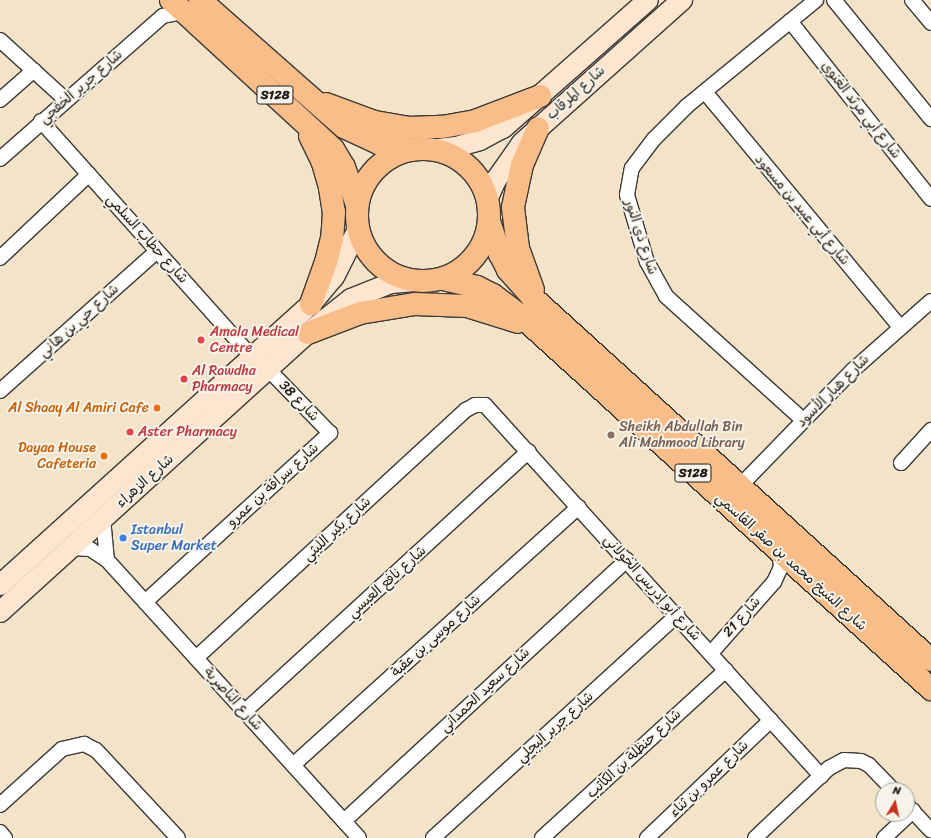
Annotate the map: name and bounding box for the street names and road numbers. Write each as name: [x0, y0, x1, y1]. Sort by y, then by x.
street label: شارع جرير الخفجي: [36, 46, 126, 128]
street label: شارع أبي مرثد الغنوي: [818, 58, 904, 162]
street label: شارع المرقاب: [543, 62, 609, 124]
road number: S128: [256, 84, 294, 106]
street label: شارع أبي عبيد بن مسعود: [751, 151, 853, 269]
street label: شارع حطاب السلمي: [103, 191, 191, 287]
street label: شارع ذي النور: [621, 197, 661, 277]
street label: شارع حي بن هاني: [36, 281, 122, 361]
street label: شارع هبار الأسود: [793, 351, 873, 431]
street label: شارع 38: [276, 377, 322, 425]
street label: شارع سراقة بن عمرو: [224, 439, 322, 531]
street label: شارع الزهراء: [113, 451, 177, 511]
road number: S128: [674, 462, 712, 484]
street label: شارع الشيخ محمد بن صقر القاسمي: [712, 490, 870, 634]
street label: شارع بكير الليثي: [300, 493, 374, 565]
street label: شارع أبو إدريس الخولاني: [600, 531, 704, 645]
street label: شارع نافع العبسي: [344, 542, 430, 622]
street label: شارع موسى بن عقبة: [388, 591, 484, 681]
street label: شارع 21: [720, 594, 764, 640]
street label: شارع سعيد الحمداني: [437, 644, 533, 736]
street label: شارع الناصرية: [200, 664, 266, 734]
street label: شارع جرير البجلي: [513, 688, 597, 766]
street label: شارع حنظلة بن الكاتب: [583, 706, 685, 802]
street label: شارع عمرو بن ثناء: [666, 737, 752, 821]

